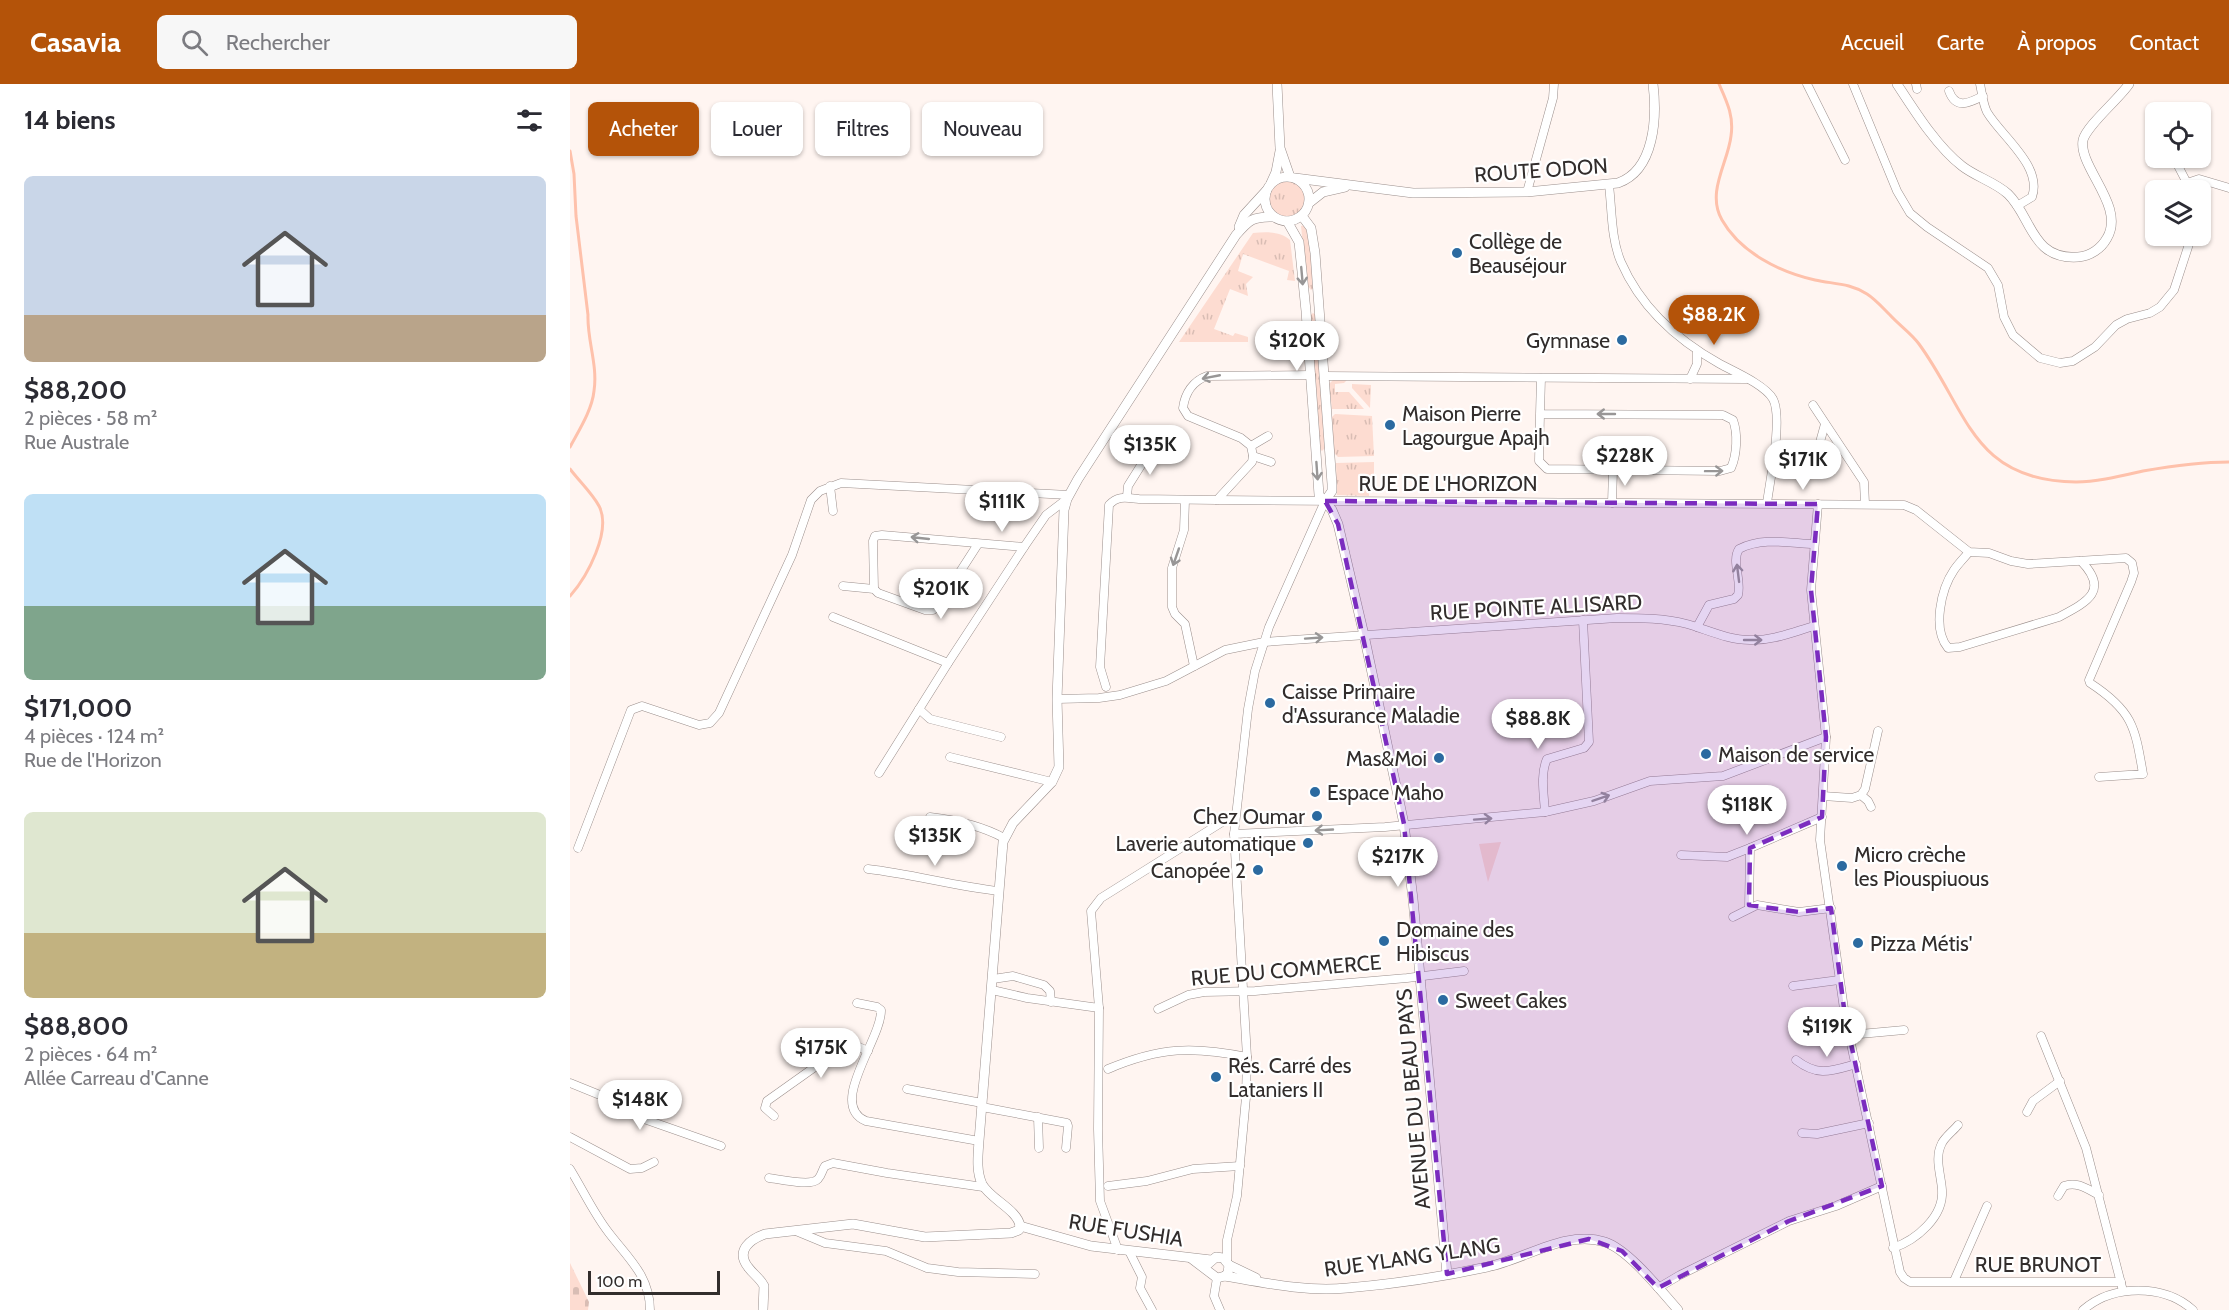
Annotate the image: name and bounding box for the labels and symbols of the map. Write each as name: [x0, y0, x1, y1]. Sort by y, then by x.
street label: ROUTE ODON: [1473, 153, 1609, 187]
place label: Collège de Beauséjour: [1469, 229, 1567, 279]
marker: Collège de Beauséjour: [1450, 246, 1464, 260]
one-way arrow: [1297, 266, 1308, 286]
pin: $88.2K: [1665, 295, 1763, 346]
pin: $120K: [1255, 321, 1339, 372]
place label: Gymnase: [1526, 328, 1610, 353]
marker: Gymnase: [1615, 333, 1629, 347]
one-way arrow: [1201, 372, 1221, 383]
place label: Maison Pierre Lagourgue Apajh: [1402, 401, 1550, 451]
one-way arrow: [1597, 408, 1617, 420]
marker: Maison Pierre Lagourgue Apajh: [1383, 418, 1397, 432]
pin: $135K: [1108, 425, 1192, 476]
pin: $228K: [1583, 436, 1667, 487]
pin: $171K: [1761, 440, 1845, 491]
one-way arrow: [1312, 460, 1323, 480]
one-way arrow: [1704, 465, 1724, 477]
street label: RUE DE L'HORIZON: [1358, 471, 1538, 496]
pin: $111K: [960, 482, 1044, 533]
one-way arrow: [910, 533, 930, 544]
one-way arrow: [1169, 547, 1180, 566]
one-way arrow: [1732, 563, 1743, 583]
pin: $201K: [899, 569, 983, 620]
street label: RUE POINTE ALLISARD: [1429, 589, 1643, 625]
one-way arrow: [1303, 633, 1323, 644]
one-way arrow: [1743, 634, 1763, 646]
place label: Caisse Primaire d'Assurance Maladie: [1282, 679, 1460, 728]
marker: Caisse Primaire d'Assurance Maladie: [1263, 696, 1277, 710]
pin: $88.8K: [1489, 699, 1587, 750]
place label: Maison de service: [1718, 742, 1875, 767]
place label: Mas&Moi: [1346, 746, 1427, 771]
marker: Maison de service: [1699, 747, 1713, 761]
marker: Mas&Moi: [1432, 751, 1446, 765]
place label: Espace Maho: [1327, 780, 1444, 805]
marker: Espace Maho: [1308, 785, 1322, 799]
pin: $118K: [1705, 785, 1789, 836]
one-way arrow: [1592, 792, 1610, 803]
place label: Chez Oumar: [1193, 804, 1305, 829]
marker: Chez Oumar: [1310, 809, 1324, 823]
one-way arrow: [1472, 813, 1492, 824]
pin: $135K: [893, 816, 977, 867]
one-way arrow: [1315, 824, 1335, 835]
place label: Laverie automatique: [1115, 831, 1296, 856]
marker: Laverie automatique: [1301, 836, 1315, 850]
pin: $217K: [1356, 837, 1440, 888]
place label: Micro crèche les Piouspiuous: [1854, 842, 1989, 891]
place label: Canopée 2: [1151, 858, 1246, 883]
marker: Micro crèche les Piouspiuous: [1835, 859, 1849, 873]
marker: Canopée 2: [1251, 863, 1265, 877]
place label: Domaine des Hibiscus: [1396, 917, 1514, 966]
place label: Pizza Métis': [1870, 931, 1972, 956]
marker: Domaine des Hibiscus: [1377, 934, 1391, 948]
marker: Pizza Métis': [1851, 936, 1865, 950]
street label: RUE DU COMMERCE: [1190, 949, 1382, 991]
street label: AVENUE DU BEAU PAYS: [1391, 988, 1435, 1210]
place label: Sweet Cakes: [1455, 988, 1567, 1013]
marker: Sweet Cakes: [1436, 993, 1450, 1007]
pin: $119K: [1785, 1007, 1869, 1058]
pin: $175K: [779, 1028, 863, 1079]
place label: Rés. Carré des Lataniers II: [1228, 1053, 1352, 1102]
marker: Rés. Carré des Lataniers II: [1209, 1070, 1223, 1084]
pin: $148K: [598, 1080, 682, 1131]
street label: RUE FUSHIA: [1067, 1209, 1185, 1251]
street label: RUE YLANG YLANG: [1322, 1232, 1502, 1282]
street label: RUE BRUNOT: [1975, 1252, 2101, 1277]
scale bar: [588, 1268, 720, 1296]

